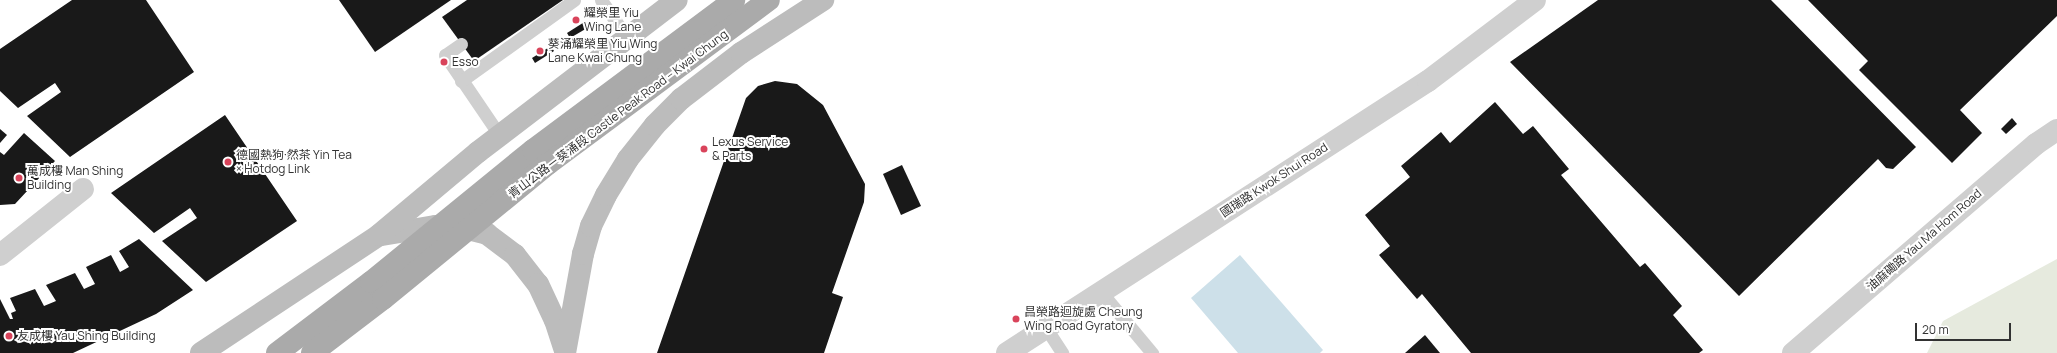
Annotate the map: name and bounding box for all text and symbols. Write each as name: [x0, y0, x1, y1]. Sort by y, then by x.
place label: 耀榮里 Yiu Wing Lane: [584, 6, 641, 34]
marker: 耀榮里 Yiu Wing Lane: [571, 15, 581, 25]
street label: 青山公路－葵涌段 Castle Peak Road – Kwai Chung: [506, 27, 730, 201]
place label: 葵涌耀榮里 Yiu Wing Lane Kwai Chung: [548, 37, 657, 65]
marker: 葵涌耀榮里 Yiu Wing Lane Kwai Chung: [535, 46, 545, 56]
place label: Esso: [452, 55, 479, 69]
marker: Esso: [439, 57, 449, 67]
place label: Lexus Service & Parts: [712, 135, 788, 163]
street label: 國瑞路 Kwok Shui Road: [1218, 140, 1330, 220]
marker: Lexus Service & Parts: [699, 144, 709, 154]
place label: 德國熱狗·然茶 Yin Tea × Hotdog Link: [236, 148, 352, 176]
marker: 德國熱狗·然茶 Yin Tea × Hotdog Link: [223, 157, 233, 167]
place label: 萬成樓 Man Shing Building: [27, 164, 123, 192]
marker: 萬成樓 Man Shing Building: [14, 173, 24, 183]
street label: 油麻磡路 Yau Ma Hom Road: [1864, 186, 1984, 294]
place label: 昌榮路迴旋處 Cheung Wing Road Gyratory: [1024, 305, 1142, 333]
marker: 昌榮路迴旋處 Cheung Wing Road Gyratory: [1011, 314, 1021, 324]
scale bar: [1917, 315, 2013, 341]
text: 20 m: [1922, 321, 1949, 338]
place label: 友成樓 Yau Shing Building: [17, 329, 155, 343]
marker: 友成樓 Yau Shing Building: [4, 331, 14, 341]

